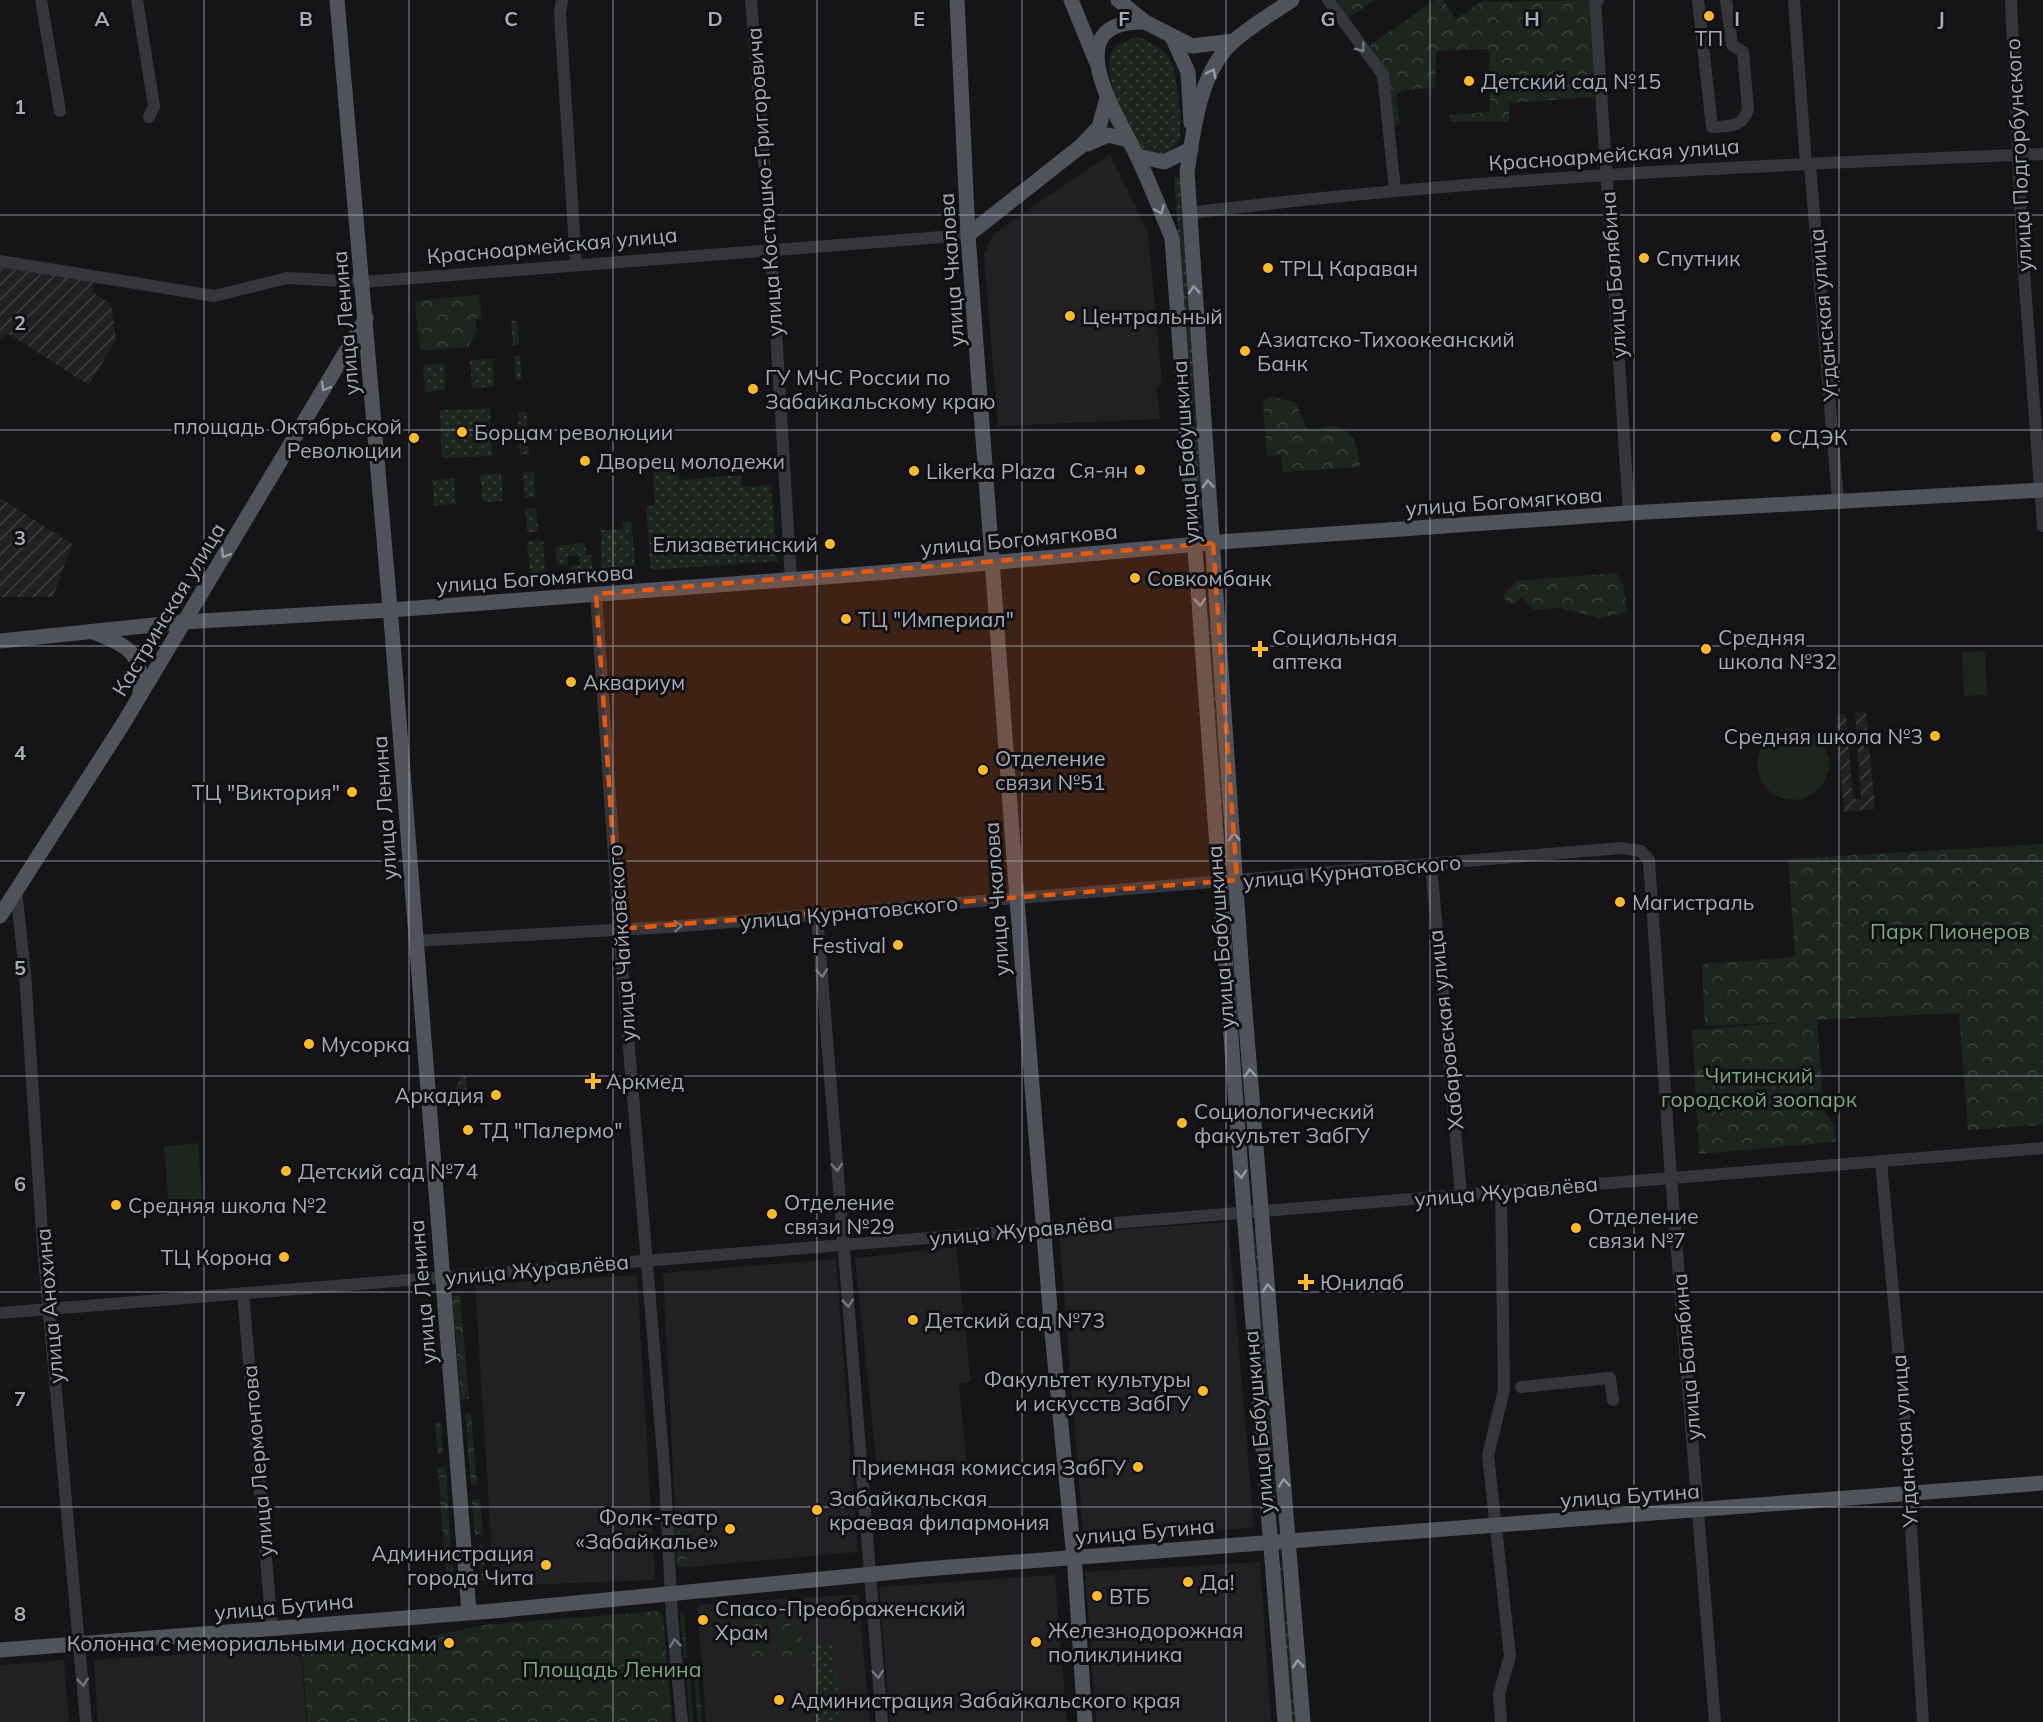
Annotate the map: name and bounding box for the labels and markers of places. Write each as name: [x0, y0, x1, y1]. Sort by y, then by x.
marker: ТП: [1702, 9, 1716, 23]
place label: ТП: [1695, 25, 1723, 51]
place label: Детский сад №15: [1481, 68, 1661, 94]
marker: Детский сад №15: [1462, 74, 1476, 88]
place label: Спутник: [1656, 245, 1741, 271]
marker: Спутник: [1637, 251, 1651, 265]
place label: ТРЦ Караван: [1280, 255, 1418, 281]
marker: ТРЦ Караван: [1261, 261, 1275, 275]
place label: Центральный: [1082, 303, 1223, 329]
marker: Центральный: [1063, 309, 1077, 323]
place label: Азиатско-Тихоокеанский Банк: [1257, 326, 1515, 376]
marker: Азиатско-Тихоокеанский Банк: [1238, 344, 1252, 358]
place label: ГУ МЧС России по Забайкальскому краю: [765, 364, 996, 414]
marker: ГУ МЧС России по Забайкальскому краю: [746, 382, 760, 396]
place label: площадь Октябрьской Революции: [173, 413, 402, 463]
place label: Борцам революции: [474, 419, 673, 445]
place label: СДЭК: [1788, 424, 1848, 450]
marker: Борцам революции: [455, 425, 469, 439]
marker: СДЭК: [1769, 430, 1783, 444]
marker: площадь Октябрьской Революции: [407, 431, 421, 445]
place label: Дворец молодежи: [597, 448, 785, 474]
marker: Дворец молодежи: [578, 454, 592, 468]
place label: Ся-ян: [1069, 457, 1128, 483]
place label: Likerka Plaza: [926, 458, 1056, 484]
marker: Ся-ян: [1133, 463, 1147, 477]
marker: Likerka Plaza: [907, 464, 921, 478]
place label: Елизаветинский: [652, 531, 818, 557]
marker: Елизаветинский: [823, 537, 837, 551]
place label: Совкомбанк: [1147, 565, 1272, 591]
marker: Совкомбанк: [1128, 571, 1142, 585]
place label: ТЦ "Империал": [858, 606, 1014, 632]
marker: ТЦ "Империал": [839, 612, 853, 626]
place label: Социальная аптека: [1272, 624, 1397, 674]
place label: Средняя школа №32: [1718, 624, 1837, 674]
marker: Социальная аптека: [1253, 642, 1267, 656]
marker: Средняя школа №32: [1699, 642, 1713, 656]
place label: Аквариум: [583, 669, 685, 695]
marker: Аквариум: [564, 675, 578, 689]
place label: Средняя школа №3: [1724, 723, 1923, 749]
marker: Средняя школа №3: [1928, 729, 1942, 743]
place label: Отделение связи №51: [995, 745, 1106, 795]
marker: Отделение связи №51: [976, 763, 990, 777]
place label: ТЦ "Виктория": [192, 779, 340, 805]
marker: ТЦ "Виктория": [345, 785, 359, 799]
place label: Магистраль: [1632, 889, 1754, 915]
marker: Магистраль: [1613, 895, 1627, 909]
place label: Festival: [812, 932, 886, 958]
marker: Festival: [891, 938, 905, 952]
place label: Мусорка: [321, 1031, 410, 1057]
marker: Мусорка: [302, 1037, 316, 1051]
place label: Аркмед: [606, 1068, 684, 1094]
marker: Аркмед: [584, 1072, 602, 1090]
place label: Аркадия: [395, 1082, 484, 1108]
marker: Аркадия: [489, 1088, 503, 1102]
place label: Социологический факультет ЗабГУ: [1194, 1098, 1374, 1148]
marker: Социологический факультет ЗабГУ: [1175, 1116, 1189, 1130]
place label: ТД "Палермо": [480, 1117, 623, 1143]
marker: ТД "Палермо": [461, 1123, 475, 1137]
place label: Детский сад №74: [298, 1158, 478, 1184]
marker: Детский сад №74: [279, 1164, 293, 1178]
place label: Отделение связи №29: [784, 1189, 895, 1239]
place label: Средняя школа №2: [128, 1192, 327, 1218]
marker: Средняя школа №2: [109, 1198, 123, 1212]
place label: Отделение связи №7: [1588, 1203, 1699, 1253]
marker: Отделение связи №29: [765, 1207, 779, 1221]
marker: Отделение связи №7: [1569, 1221, 1583, 1235]
place label: ТЦ Корона: [161, 1244, 272, 1270]
marker: ТЦ Корона: [277, 1250, 291, 1264]
place label: Юнилаб: [1320, 1269, 1404, 1295]
marker: Юнилаб: [1297, 1273, 1315, 1291]
place label: Детский сад №73: [925, 1307, 1105, 1333]
marker: Детский сад №73: [906, 1313, 920, 1327]
place label: Факультет культуры и искусств ЗабГУ: [984, 1366, 1191, 1416]
marker: Факультет культуры и искусств ЗабГУ: [1196, 1384, 1210, 1398]
place label: Приемная комиссия ЗабГУ: [851, 1454, 1126, 1480]
marker: Приемная комиссия ЗабГУ: [1131, 1460, 1145, 1474]
place label: Забайкальская краевая филармония: [829, 1485, 1050, 1535]
marker: Забайкальская краевая филармония: [810, 1503, 824, 1517]
place label: Фолк-театр «Забайкалье»: [576, 1504, 718, 1554]
marker: Фолк-театр «Забайкалье»: [723, 1522, 737, 1536]
place label: Администрация города Чита: [371, 1540, 534, 1590]
marker: Администрация города Чита: [539, 1558, 553, 1572]
place label: Да!: [1200, 1569, 1234, 1595]
marker: Да!: [1181, 1575, 1195, 1589]
place label: ВТБ: [1109, 1583, 1150, 1609]
marker: ВТБ: [1090, 1589, 1104, 1603]
place label: Спасо-Преображенский Храм: [715, 1595, 965, 1645]
marker: Спасо-Преображенский Храм: [696, 1613, 710, 1627]
place label: Железнодорожная поликлиника: [1048, 1617, 1244, 1667]
place label: Колонна с мемориальными досками: [67, 1630, 437, 1656]
marker: Железнодорожная поликлиника: [1029, 1635, 1043, 1649]
marker: Колонна с мемориальными досками: [442, 1636, 456, 1650]
place label: Администрация Забайкальского края: [791, 1687, 1181, 1713]
marker: Администрация Забайкальского края: [772, 1693, 786, 1707]

